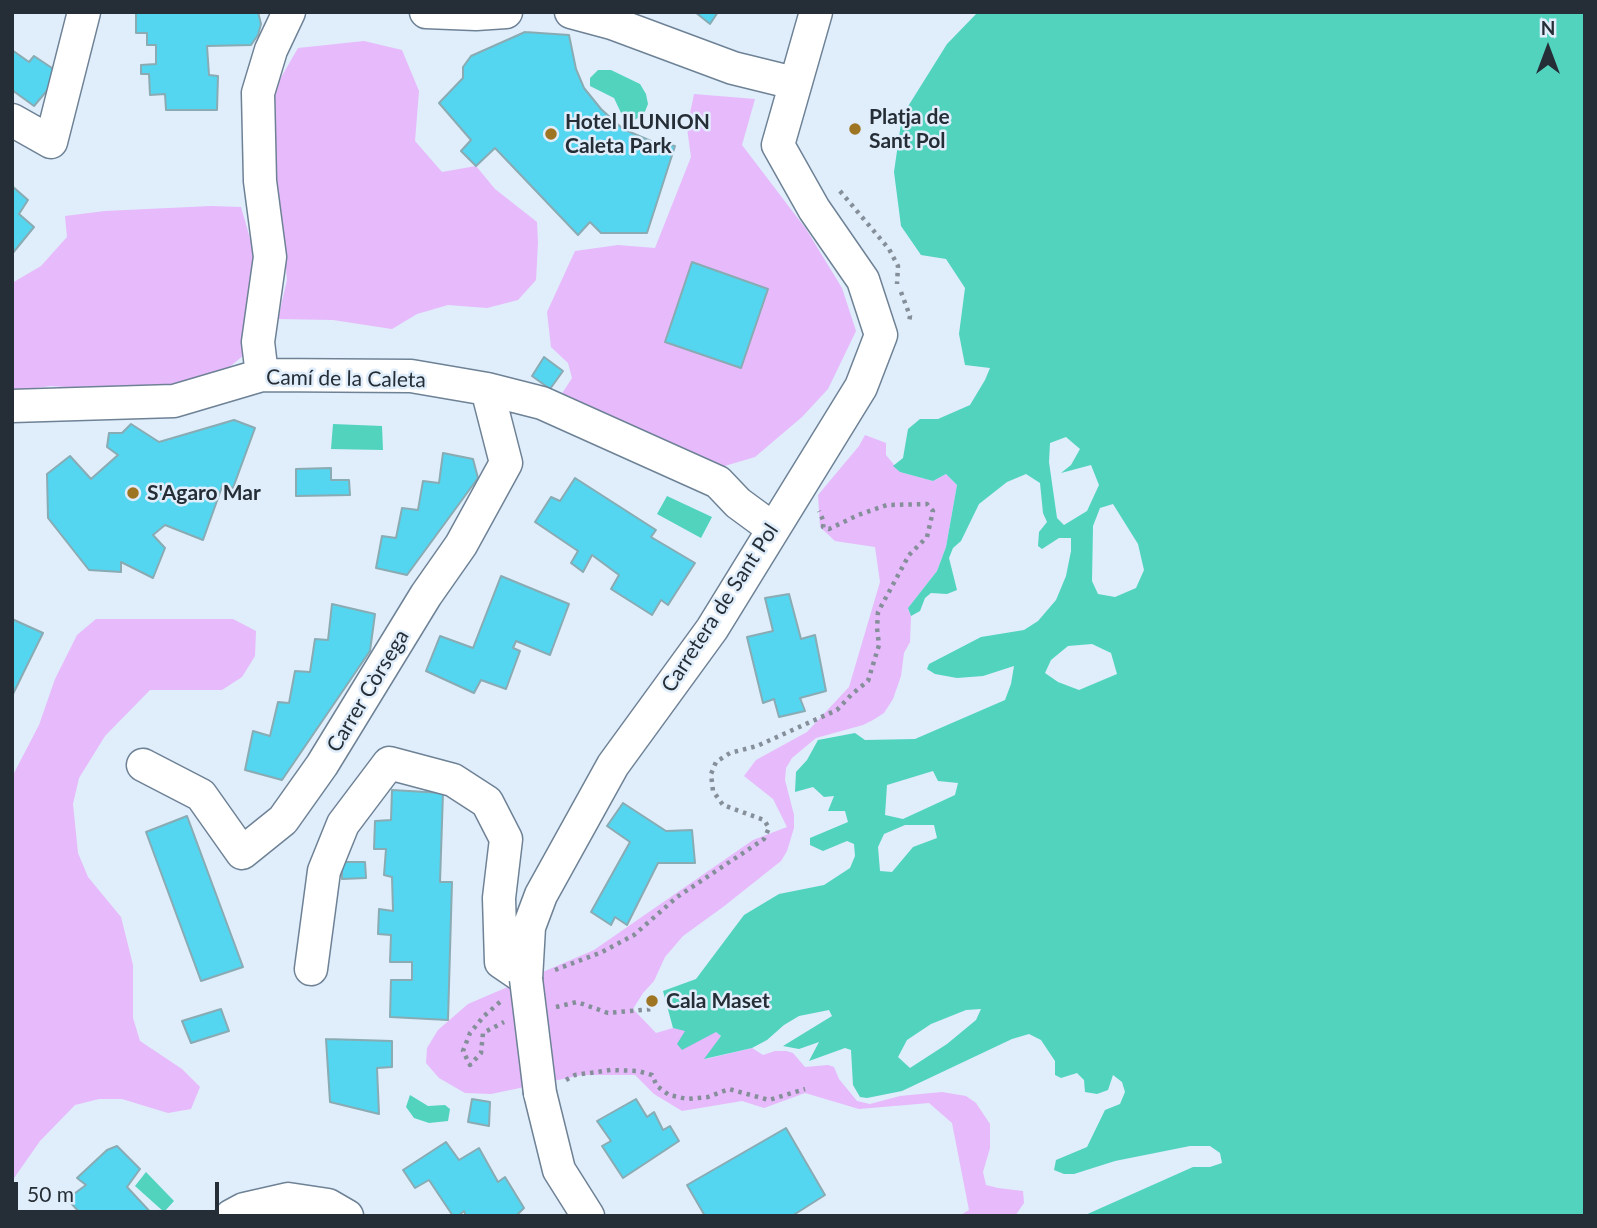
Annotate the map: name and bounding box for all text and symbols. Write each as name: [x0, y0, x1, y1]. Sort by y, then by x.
north arrow: [1513, 14, 1583, 84]
text: N: [1541, 16, 1555, 39]
place label: Platja de Sant Pol: [869, 104, 950, 154]
place label: Hotel ILUNION Caleta Park: [565, 109, 710, 159]
marker: Platja de Sant Pol: [847, 121, 863, 137]
marker: Hotel ILUNION Caleta Park: [543, 126, 559, 142]
street label: Camí de la Caleta: [266, 365, 426, 393]
place label: S'Agaro Mar: [147, 480, 261, 506]
marker: S'Agaro Mar: [125, 485, 141, 501]
street label: Carretera de Sant Pol: [656, 519, 784, 697]
street label: Carrer Còrsega: [322, 625, 414, 757]
place label: Cala Maset: [666, 988, 770, 1014]
marker: Cala Maset: [644, 993, 660, 1009]
scale bar: [18, 1168, 222, 1212]
text: 50 m: [27, 1181, 74, 1206]

